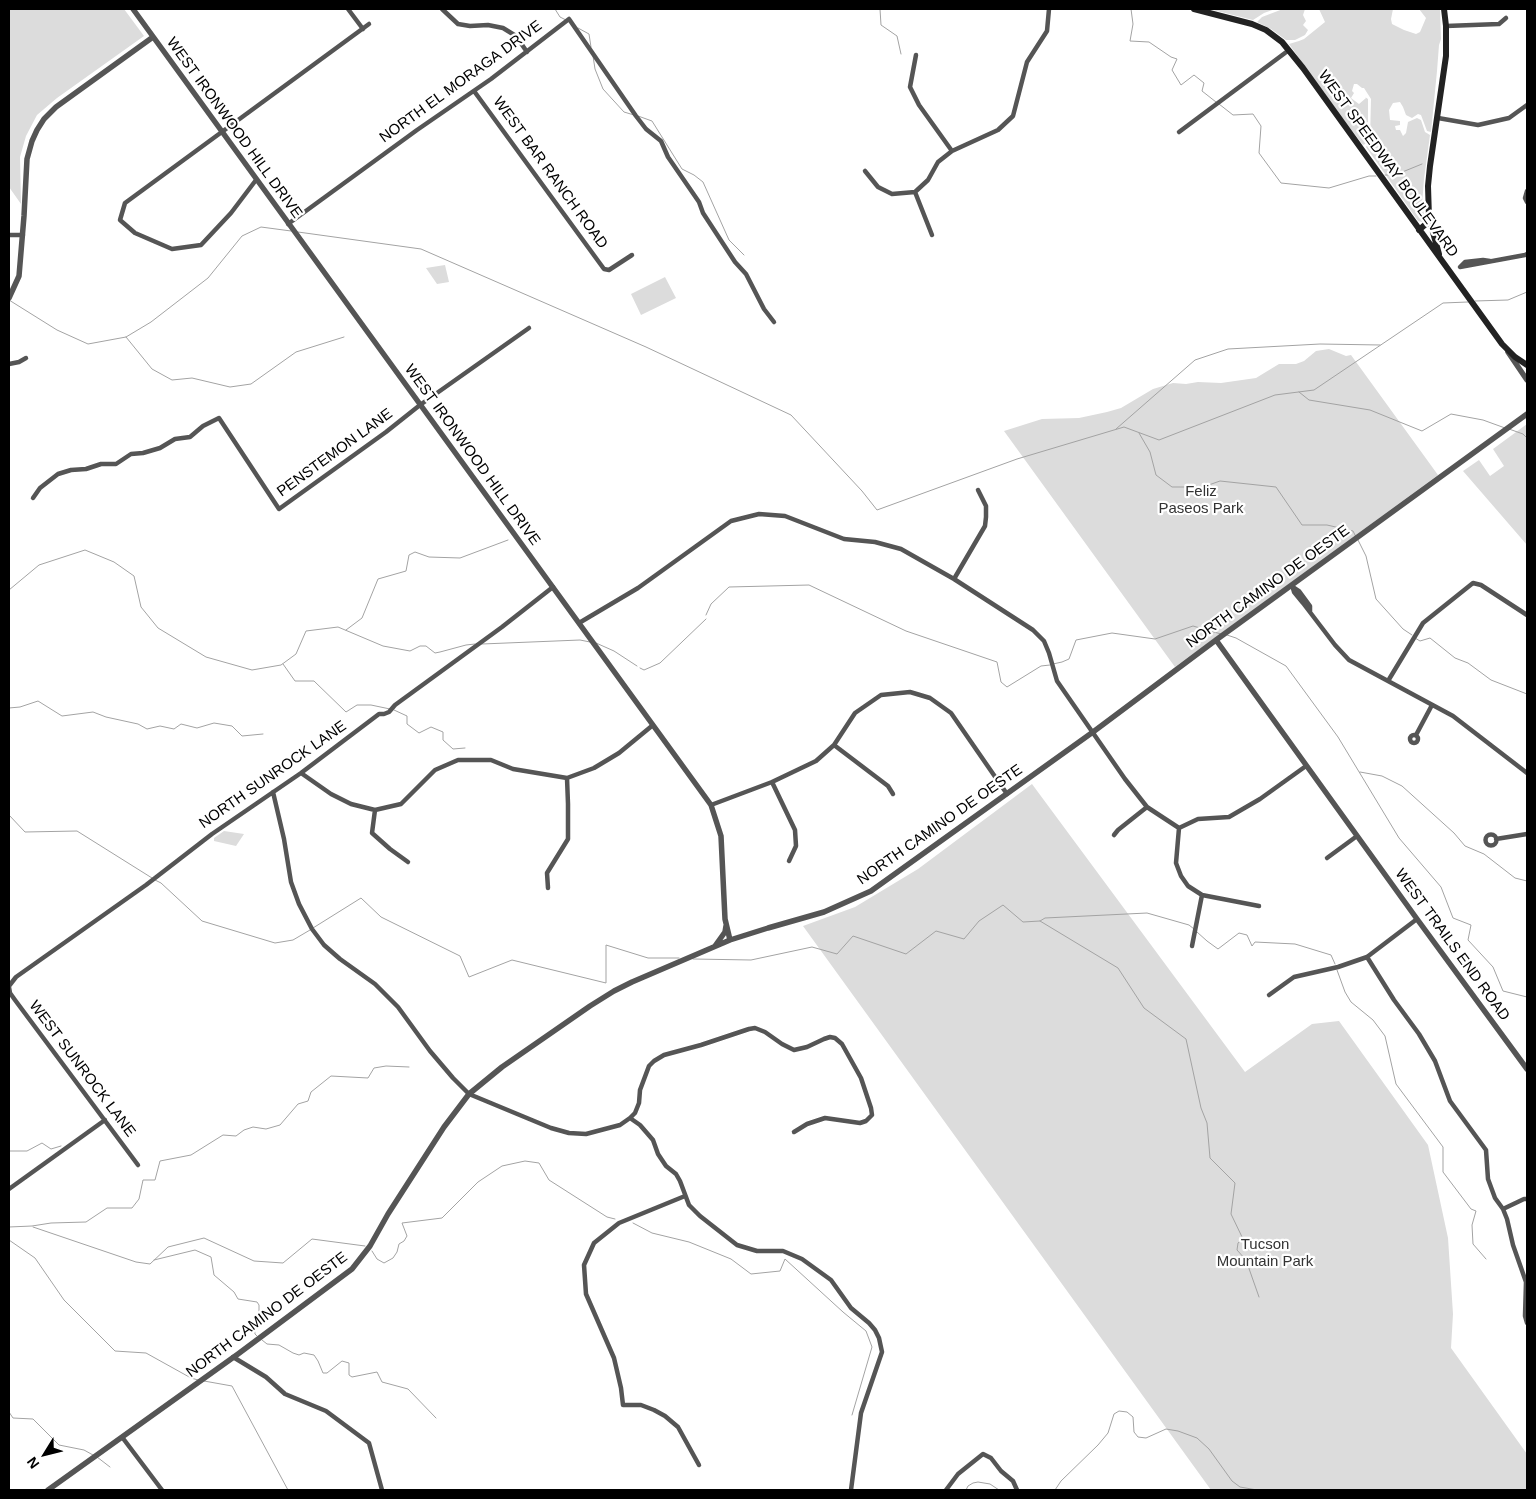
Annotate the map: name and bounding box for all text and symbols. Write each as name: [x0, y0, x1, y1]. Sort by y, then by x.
street label: NORTH EL MORAGA DRIVE: [376, 17, 546, 147]
street label: WEST IRONWOOD HILL DRIVE: [162, 34, 306, 222]
street label: WEST SPEEDWAY BOULEVARD: [1314, 67, 1462, 261]
street label: WEST BAR RANCH ROAD: [489, 94, 611, 252]
street label: WEST IRONWOOD HILL DRIVE: [400, 361, 544, 549]
street label: PENSTEMON LANE: [274, 405, 396, 501]
park label: Feliz Paseos Park: [1158, 483, 1244, 518]
street label: NORTH CAMINO DE OESTE: [1183, 522, 1353, 652]
street label: NORTH SUNROCK LANE: [196, 717, 350, 833]
street label: NORTH CAMINO DE OESTE: [854, 761, 1026, 889]
street label: WEST TRAILS END ROAD: [1391, 866, 1513, 1024]
street label: WEST SUNROCK LANE: [25, 997, 139, 1141]
park label: Tucson Mountain Park: [1217, 1236, 1313, 1271]
street label: NORTH CAMINO DE OESTE: [183, 1248, 351, 1382]
north arrow: [20, 1429, 70, 1479]
text: N: [23, 1454, 42, 1472]

